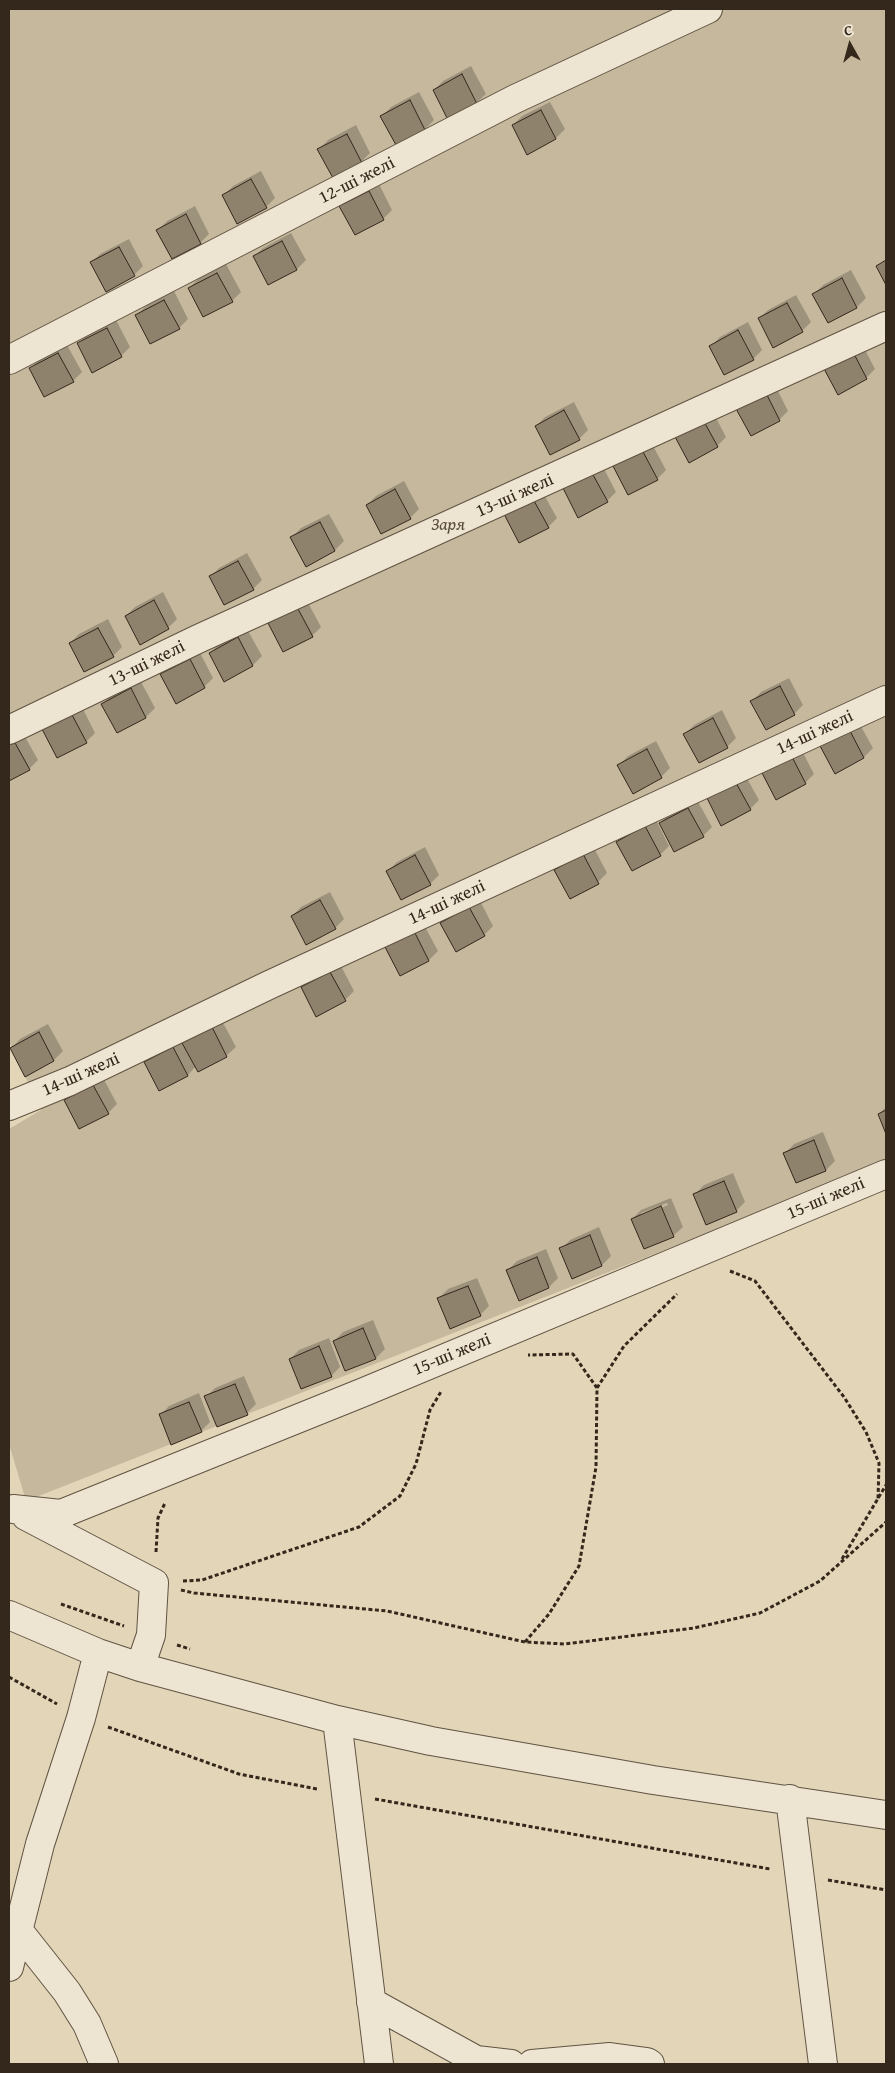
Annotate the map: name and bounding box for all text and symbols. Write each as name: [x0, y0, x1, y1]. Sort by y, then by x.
north arrow: [825, 20, 875, 70]
text: С: [843, 20, 853, 41]
street label: 12-ші желі: [315, 153, 399, 209]
street label: 13-ші желі: [473, 469, 557, 523]
park label: Заря: [431, 514, 465, 536]
street label: 13-ші желі: [105, 636, 189, 692]
street label: 14-ші желі: [773, 706, 857, 760]
street label: 14-ші желі: [405, 876, 489, 930]
street label: 14-ші желі: [39, 1048, 123, 1102]
street label: 15-ші желі: [784, 1173, 868, 1225]
street label: 15-ші желі: [410, 1329, 494, 1381]

